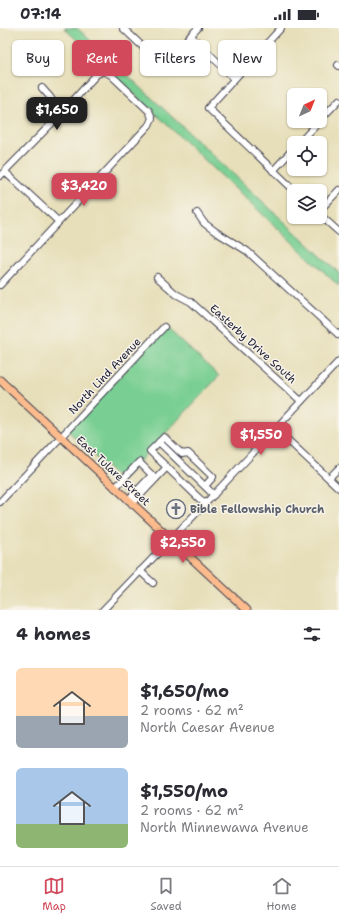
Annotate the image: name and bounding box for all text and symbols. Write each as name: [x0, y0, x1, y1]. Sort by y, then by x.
text: 07:14: [20, 4, 61, 24]
chip: Buy: [12, 40, 64, 76]
chip: Rent: [72, 40, 132, 76]
chip: Filters: [140, 40, 210, 76]
chip: New: [218, 40, 276, 76]
north arrow: [287, 88, 327, 128]
map controls: [287, 88, 327, 224]
pin: $1,650: [24, 97, 90, 131]
text: $1,650: [35, 101, 79, 118]
button: locate: [287, 136, 327, 176]
pin: $3,420: [51, 173, 117, 207]
text: $3,420: [61, 177, 107, 194]
button: layers: [287, 184, 327, 224]
street label: Easterby Drive South: [206, 301, 300, 387]
street label: North Lind Avenue: [65, 334, 145, 418]
pin: $1,550: [228, 422, 294, 456]
text: $1,550: [240, 426, 282, 443]
street label: East Tulare Street: [73, 433, 153, 509]
church icon: Bible Fellowship Church: [165, 498, 187, 520]
place label: Bible Fellowship Church: [190, 502, 325, 517]
pin: $2,550: [150, 530, 216, 564]
text: $2,550: [160, 534, 206, 551]
text: 4 homes: [16, 623, 91, 645]
icon: filters: [301, 623, 323, 645]
text: $1,650/mo: [140, 680, 229, 702]
icon: home: [48, 684, 96, 732]
text: 2 rooms · 62 m²: [140, 702, 244, 719]
text: North Caesar Avenue: [140, 719, 275, 736]
text: $1,550/mo: [140, 780, 228, 802]
icon: home: [48, 784, 96, 832]
text: 2 rooms · 62 m²: [140, 802, 244, 819]
text: North Minnewawa Avenue: [140, 819, 309, 836]
tab: Map: [42, 875, 66, 914]
tab: Saved: [151, 875, 182, 914]
tab: Home: [266, 875, 297, 914]

